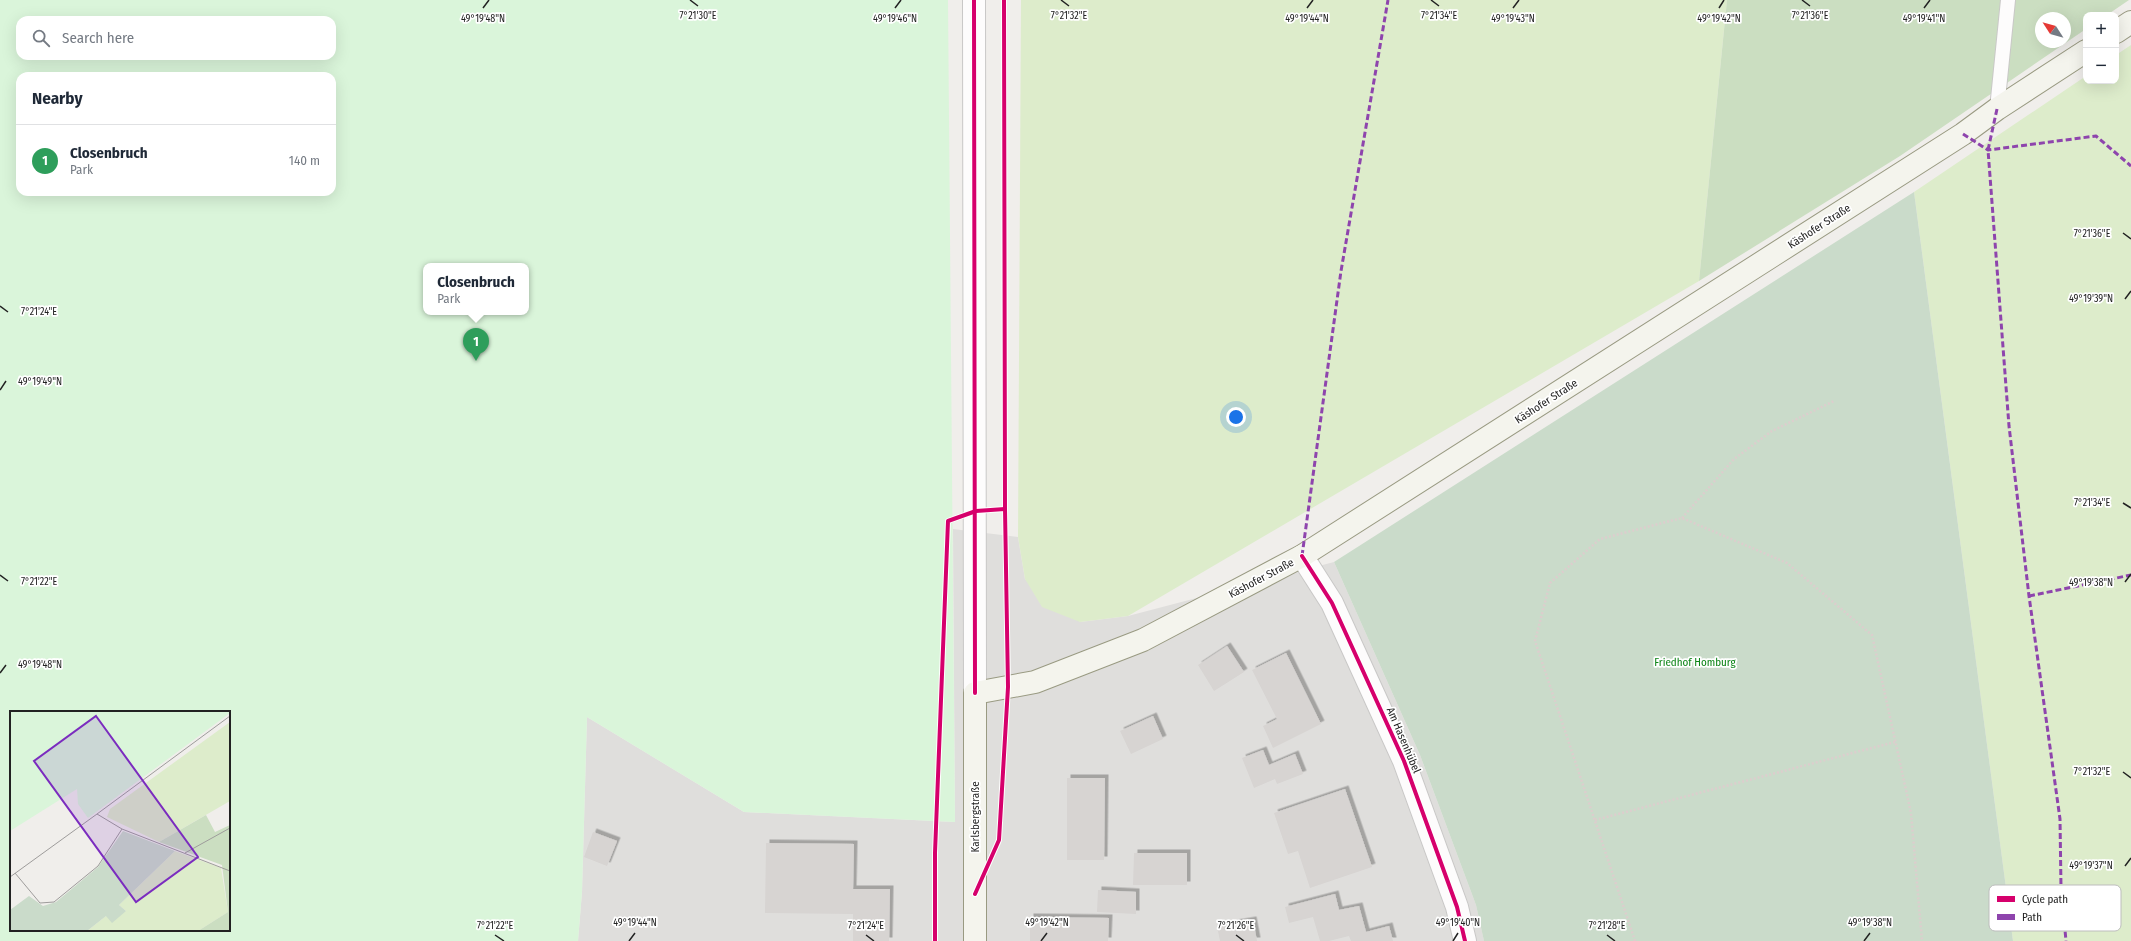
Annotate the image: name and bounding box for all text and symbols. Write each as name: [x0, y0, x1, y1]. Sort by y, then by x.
text: 7°21'30"E: [679, 10, 717, 22]
text: 7°21'32"E: [1051, 10, 1087, 22]
text: 7°21'34"E: [1421, 10, 1457, 22]
text: 7°21'36"E: [1792, 10, 1829, 22]
north arrow: [2035, 12, 2071, 48]
map controls: [2083, 12, 2119, 84]
button: +: [2083, 12, 2119, 48]
text: 49°19'48"N: [461, 13, 505, 25]
text: 49°19'46"N: [873, 13, 917, 25]
text: 49°19'44"N: [1285, 13, 1329, 25]
text: 49°19'43"N: [1491, 13, 1535, 25]
text: 49°19'42"N: [1697, 13, 1741, 25]
text: 49°19'41"N: [1903, 13, 1945, 25]
search box: [16, 16, 336, 60]
icon: search: [30, 27, 52, 49]
text: Search here: [62, 29, 134, 47]
button: −: [2083, 48, 2119, 84]
text: Nearby: [32, 88, 83, 109]
text: Closenbruch: [70, 144, 148, 162]
text: 1: [42, 153, 48, 168]
text: 140 m: [289, 153, 320, 168]
text: Park: [70, 162, 93, 177]
street label: Käshofer Straße: [1786, 201, 1853, 251]
text: 7°21'36"E: [2074, 228, 2111, 240]
popup: [423, 263, 529, 315]
text: Closenbruch: [437, 273, 515, 291]
text: Park: [437, 291, 460, 306]
text: 49°19'39"N: [2069, 293, 2113, 305]
text: 7°21'24"E: [21, 306, 57, 318]
pin: 1: [463, 328, 489, 361]
text: 49°19'49"N: [18, 376, 62, 388]
street label: Käshofer Straße: [1513, 376, 1580, 426]
your location: [1226, 407, 1246, 427]
text: 7°21'34"E: [2074, 497, 2110, 509]
street label: Käshofer Straße: [1227, 556, 1296, 601]
text: 7°21'22"E: [21, 576, 57, 588]
text: 49°19'38"N: [2069, 577, 2113, 589]
park label: Friedhof Homburg: [1654, 656, 1736, 669]
text: 49°19'48"N: [18, 659, 62, 671]
street label: Am Hasenhübel: [1384, 705, 1423, 775]
inset map: [10, 711, 230, 931]
text: 7°21'32"E: [2074, 766, 2110, 778]
street label: Karlsbergstraße: [969, 781, 982, 853]
text: 49°19'37"N: [2069, 860, 2113, 872]
legend: [1989, 885, 2121, 931]
text: Cycle path: [2022, 893, 2068, 906]
text: Path: [2022, 911, 2042, 924]
text: 49°19'44"N: [613, 917, 657, 929]
text: 49°19'42"N: [1025, 917, 1069, 929]
text: 49°19'40"N: [1436, 917, 1480, 929]
text: 49°19'38"N: [1848, 917, 1892, 929]
text: 7°21'22"E: [477, 920, 513, 932]
text: 7°21'24"E: [848, 920, 884, 932]
text: 7°21'26"E: [1218, 920, 1255, 932]
text: 7°21'28"E: [1589, 920, 1626, 932]

